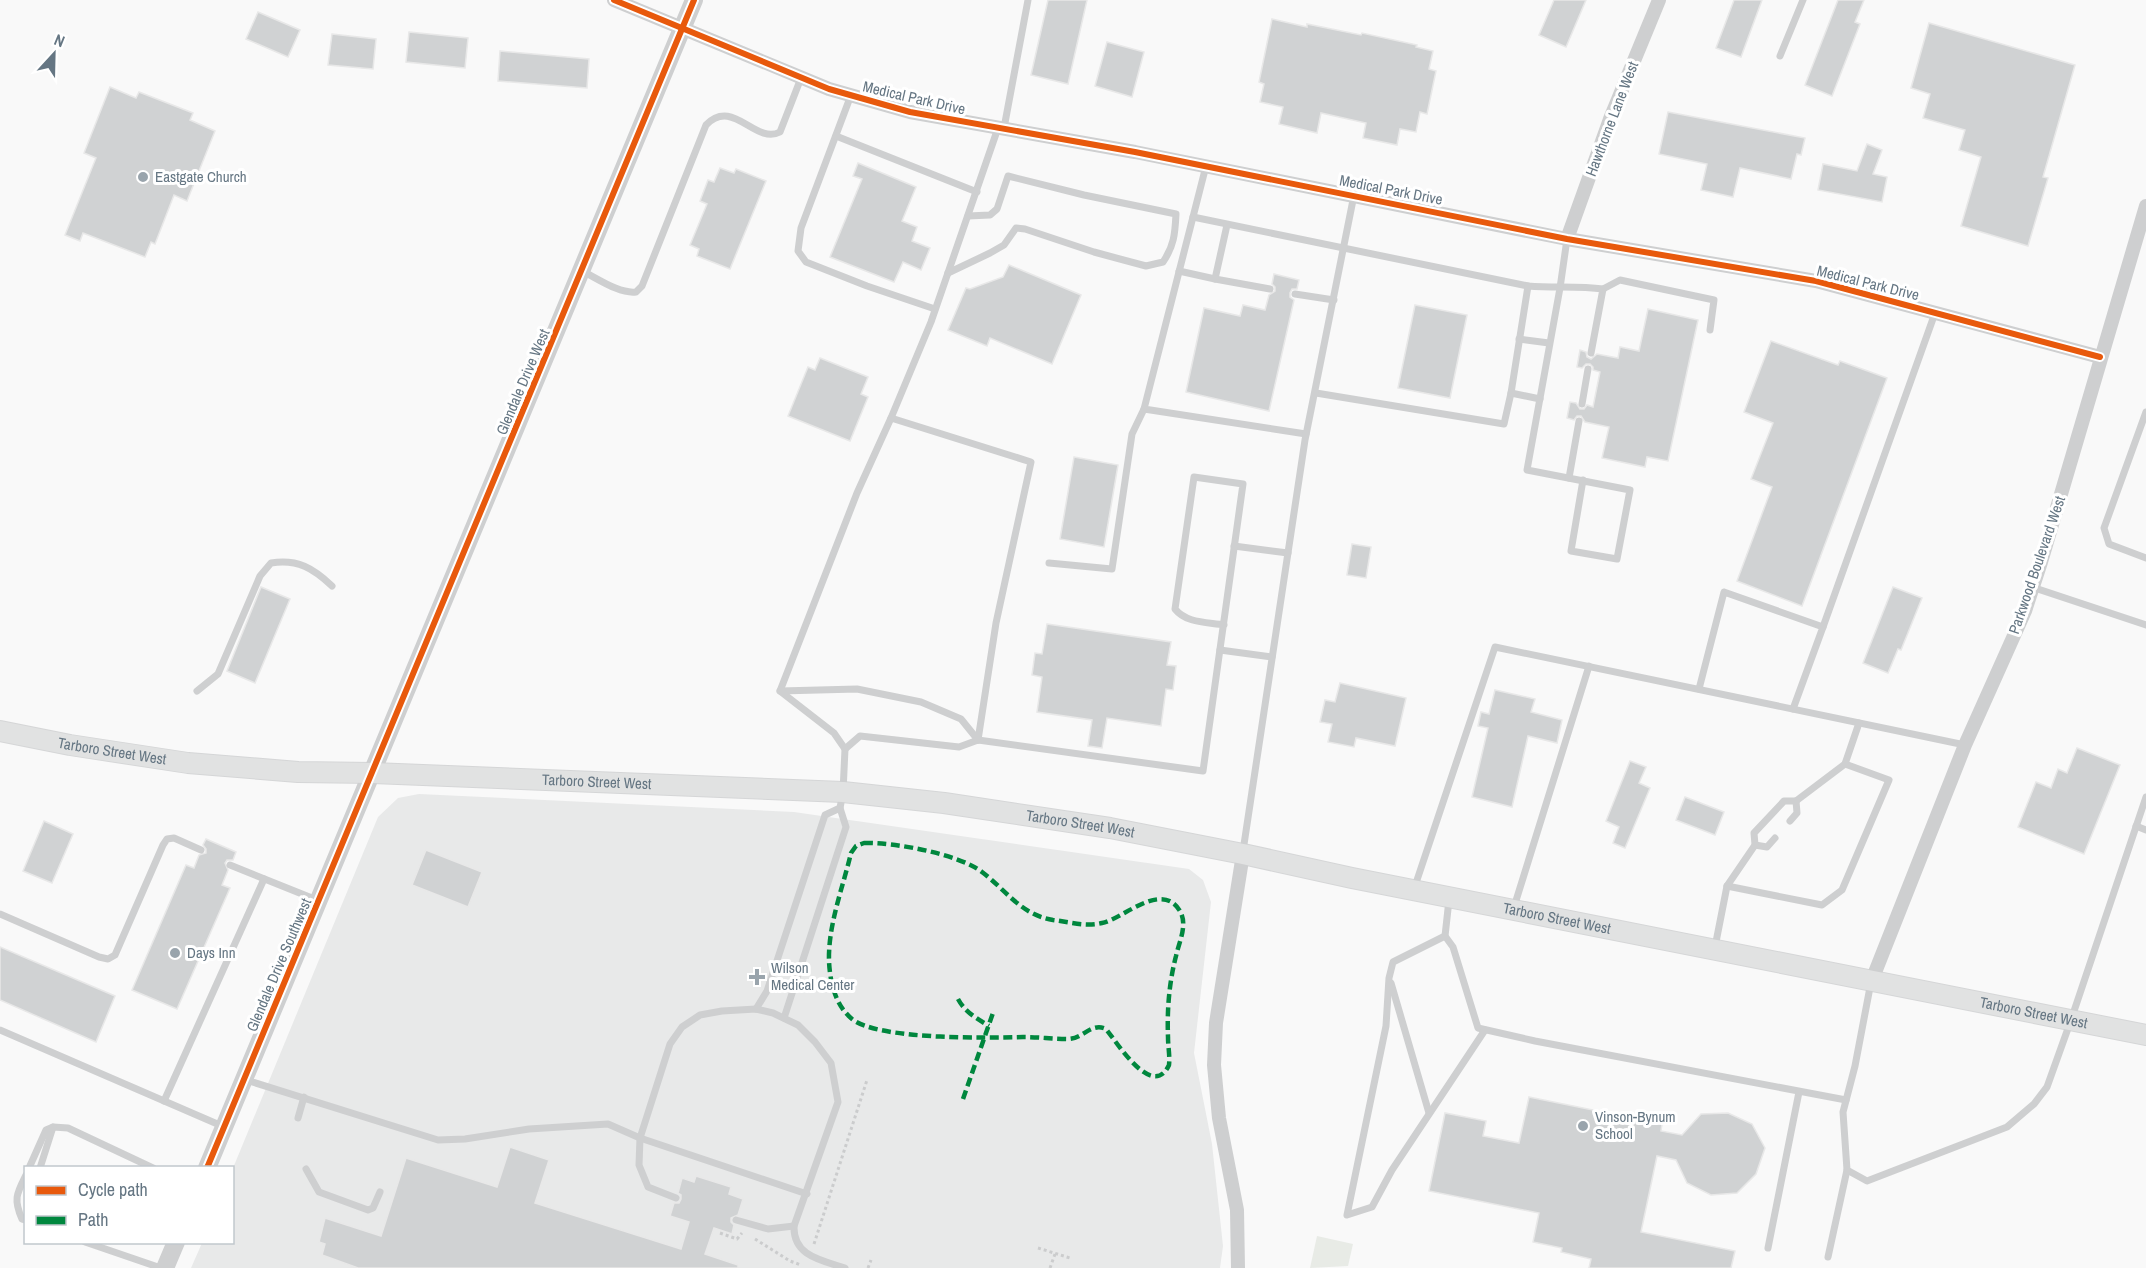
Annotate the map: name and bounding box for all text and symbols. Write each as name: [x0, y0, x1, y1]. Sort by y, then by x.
north arrow: [24, 24, 84, 84]
text: N: [51, 28, 68, 52]
street label: Hawthorne Lane West: [1580, 58, 1643, 179]
street label: Medical Park Drive: [861, 76, 968, 120]
place label: Eastgate Church: [155, 166, 247, 187]
street label: Medical Park Drive: [1338, 169, 1445, 210]
marker: Eastgate Church: [136, 170, 150, 184]
street label: Medical Park Drive: [1815, 260, 1922, 305]
street label: Glendale Drive West: [491, 325, 555, 438]
street label: Parkwood Boulevard West: [2003, 492, 2070, 637]
street label: Tarboro Street West: [56, 732, 168, 770]
street label: Tarboro Street West: [542, 769, 652, 794]
street label: Tarboro Street West: [1025, 805, 1137, 843]
street label: Glendale Drive Southwest: [241, 894, 316, 1035]
street label: Tarboro Street West: [1501, 897, 1613, 939]
place label: Days Inn: [187, 942, 236, 963]
marker: Days Inn: [168, 946, 182, 960]
place label: Wilson Medical Center: [771, 957, 854, 995]
marker: Wilson Medical Center: [748, 968, 766, 986]
street label: Tarboro Street West: [1978, 991, 2090, 1033]
place label: Vinson-Bynum School: [1595, 1106, 1675, 1144]
marker: Vinson-Bynum School: [1576, 1119, 1590, 1133]
legend: [24, 1166, 234, 1244]
text: Cycle path: [78, 1177, 148, 1202]
text: Path: [78, 1207, 108, 1232]

